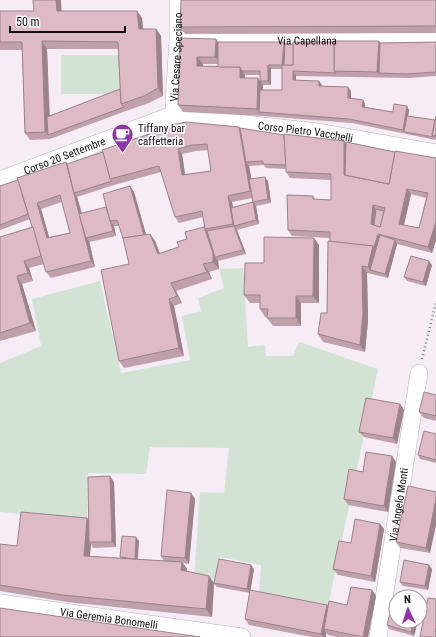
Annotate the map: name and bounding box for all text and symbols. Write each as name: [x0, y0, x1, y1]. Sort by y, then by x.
scale bar: [10, 8, 125, 34]
street label: Via Cesare Speciano: [168, 12, 185, 102]
text: 50 m: [16, 15, 40, 29]
street label: Via Capellana: [277, 34, 337, 48]
street label: Corso Pietro Vacchelli: [257, 119, 354, 145]
cafe icon: Tiffany bar caffetteria: [109, 121, 135, 154]
place label: Tiffany bar caffetteria: [138, 122, 186, 148]
street label: Corso 20 Settembre: [22, 135, 107, 177]
street label: Via Angelo Monti: [387, 467, 411, 542]
north arrow: [388, 589, 428, 629]
text: N: [404, 593, 411, 606]
street label: Via Geremia Bonomelli: [59, 605, 159, 632]

